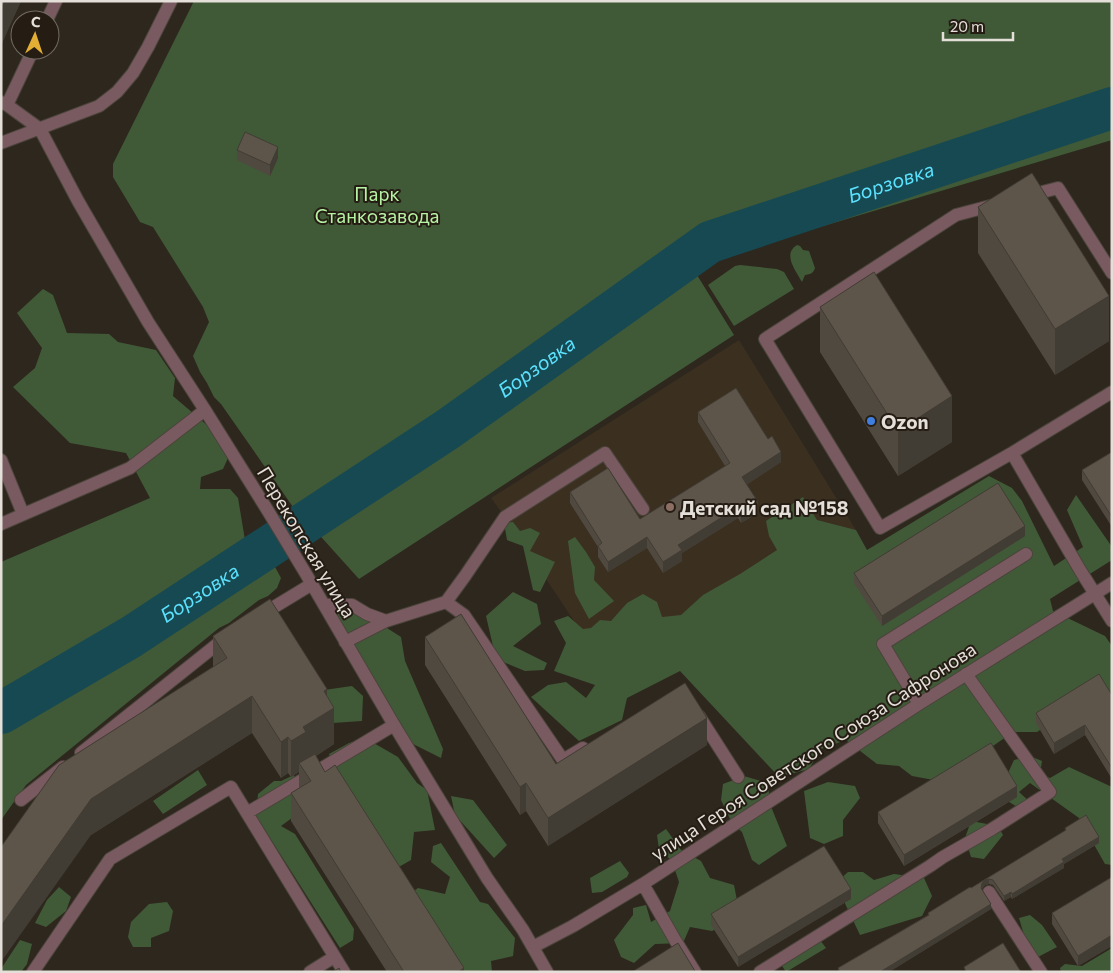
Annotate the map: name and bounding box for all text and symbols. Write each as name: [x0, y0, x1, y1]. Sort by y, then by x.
north arrow: [10, 10, 60, 60]
scale bar: [943, 10, 1013, 42]
text: С: [30, 13, 41, 30]
text: 20 m: [950, 17, 984, 35]
water label: Борзовка: [844, 156, 937, 207]
park label: Парк Станкозавода: [315, 182, 439, 227]
water label: Борзовка: [493, 330, 580, 402]
place label: Ozon: [881, 410, 929, 433]
marker: Ozon: [865, 415, 877, 427]
street label: Перекопская улица: [253, 462, 361, 622]
place label: Детский сад №158: [680, 496, 849, 519]
marker: Детский сад №158: [664, 501, 676, 513]
water label: Борзовка: [155, 558, 243, 627]
street label: улица Героя Советского Союза Сафронова: [646, 637, 980, 865]

